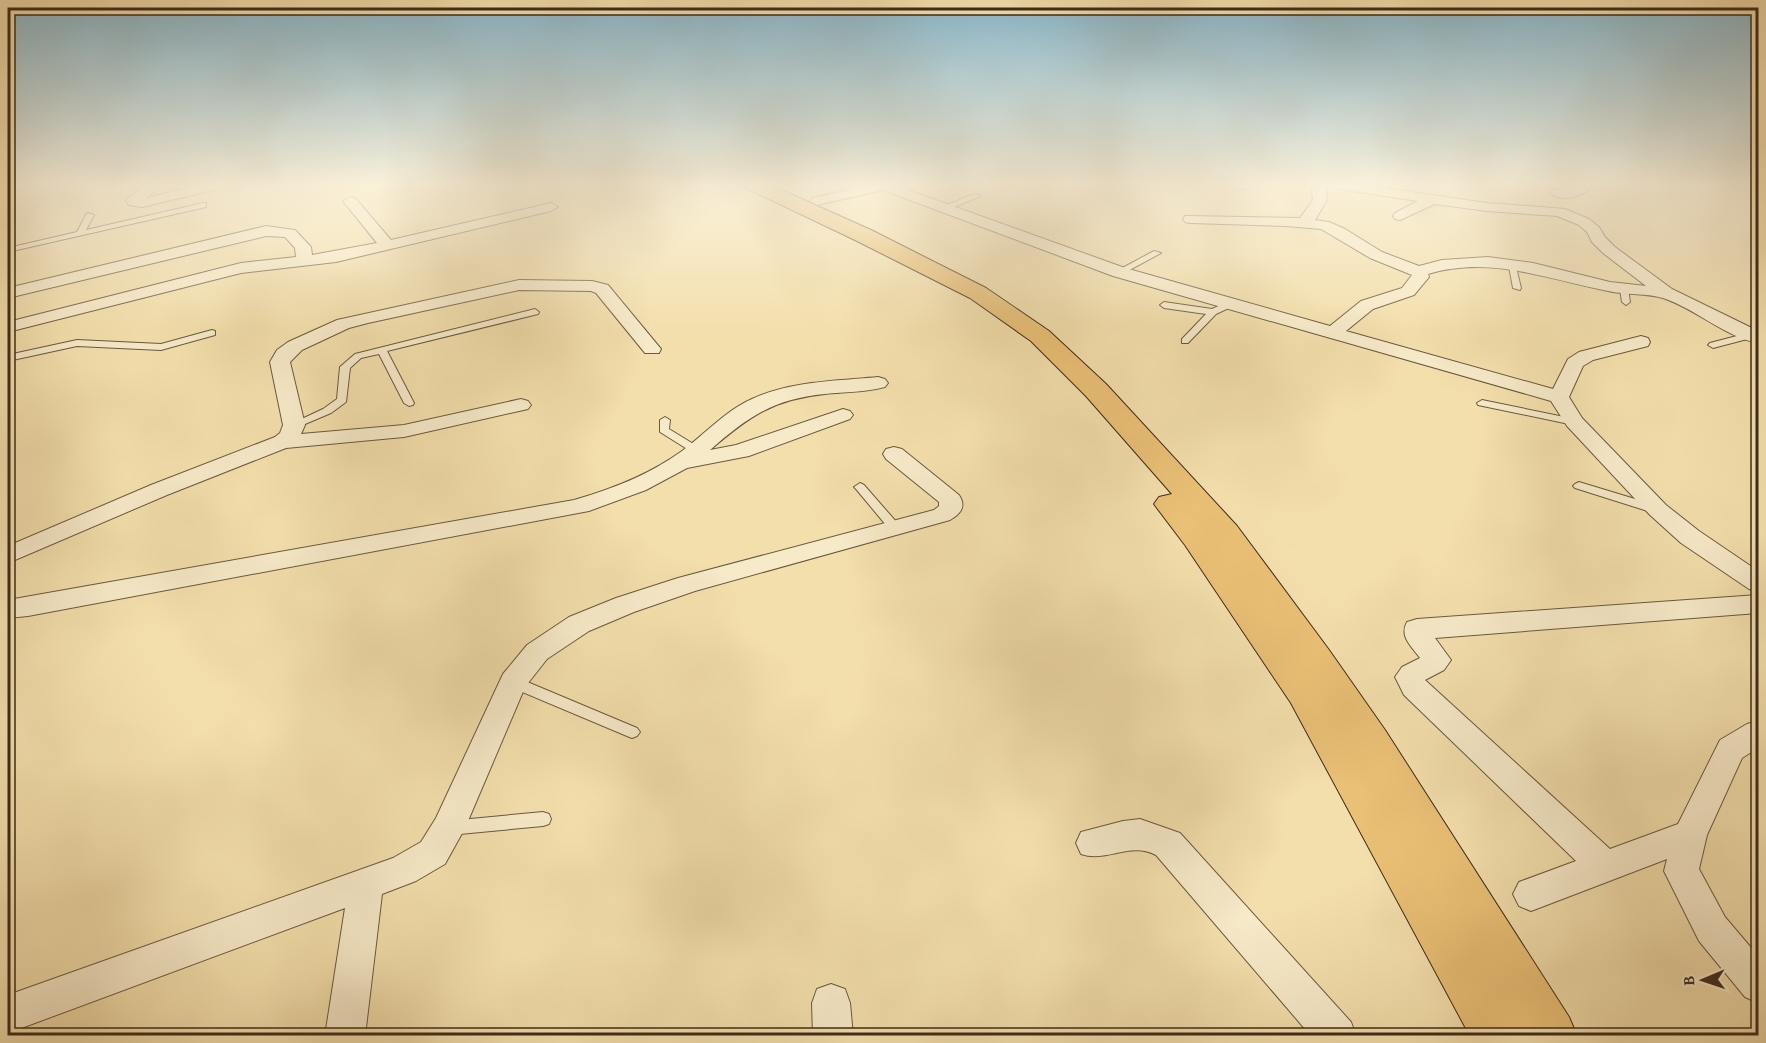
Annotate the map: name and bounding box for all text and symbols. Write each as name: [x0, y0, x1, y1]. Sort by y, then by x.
north arrow: [1673, 950, 1733, 1010]
text: B: [1676, 975, 1700, 986]

